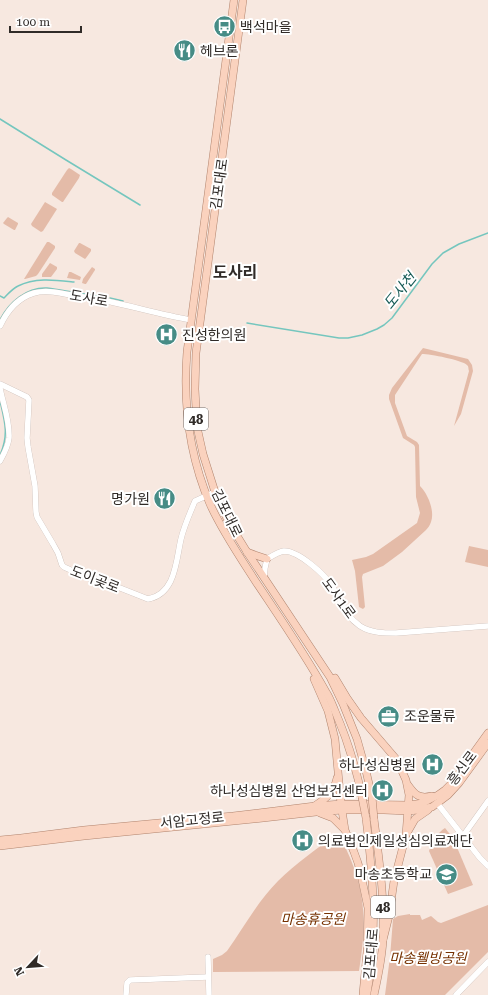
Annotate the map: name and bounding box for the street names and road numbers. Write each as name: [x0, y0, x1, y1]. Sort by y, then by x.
street label: 김포대로: [207, 157, 231, 211]
street label: 도사로: [69, 287, 110, 309]
road number: 48: [184, 408, 208, 430]
street label: 김포대로: [209, 486, 246, 540]
street label: 도이곶로: [68, 562, 122, 596]
street label: 도사1로: [319, 574, 359, 622]
street label: 흥신로: [444, 748, 480, 788]
street label: 서암고정로: [159, 809, 225, 831]
road number: 48: [371, 896, 395, 918]
street label: 김포대로: [361, 928, 381, 980]

